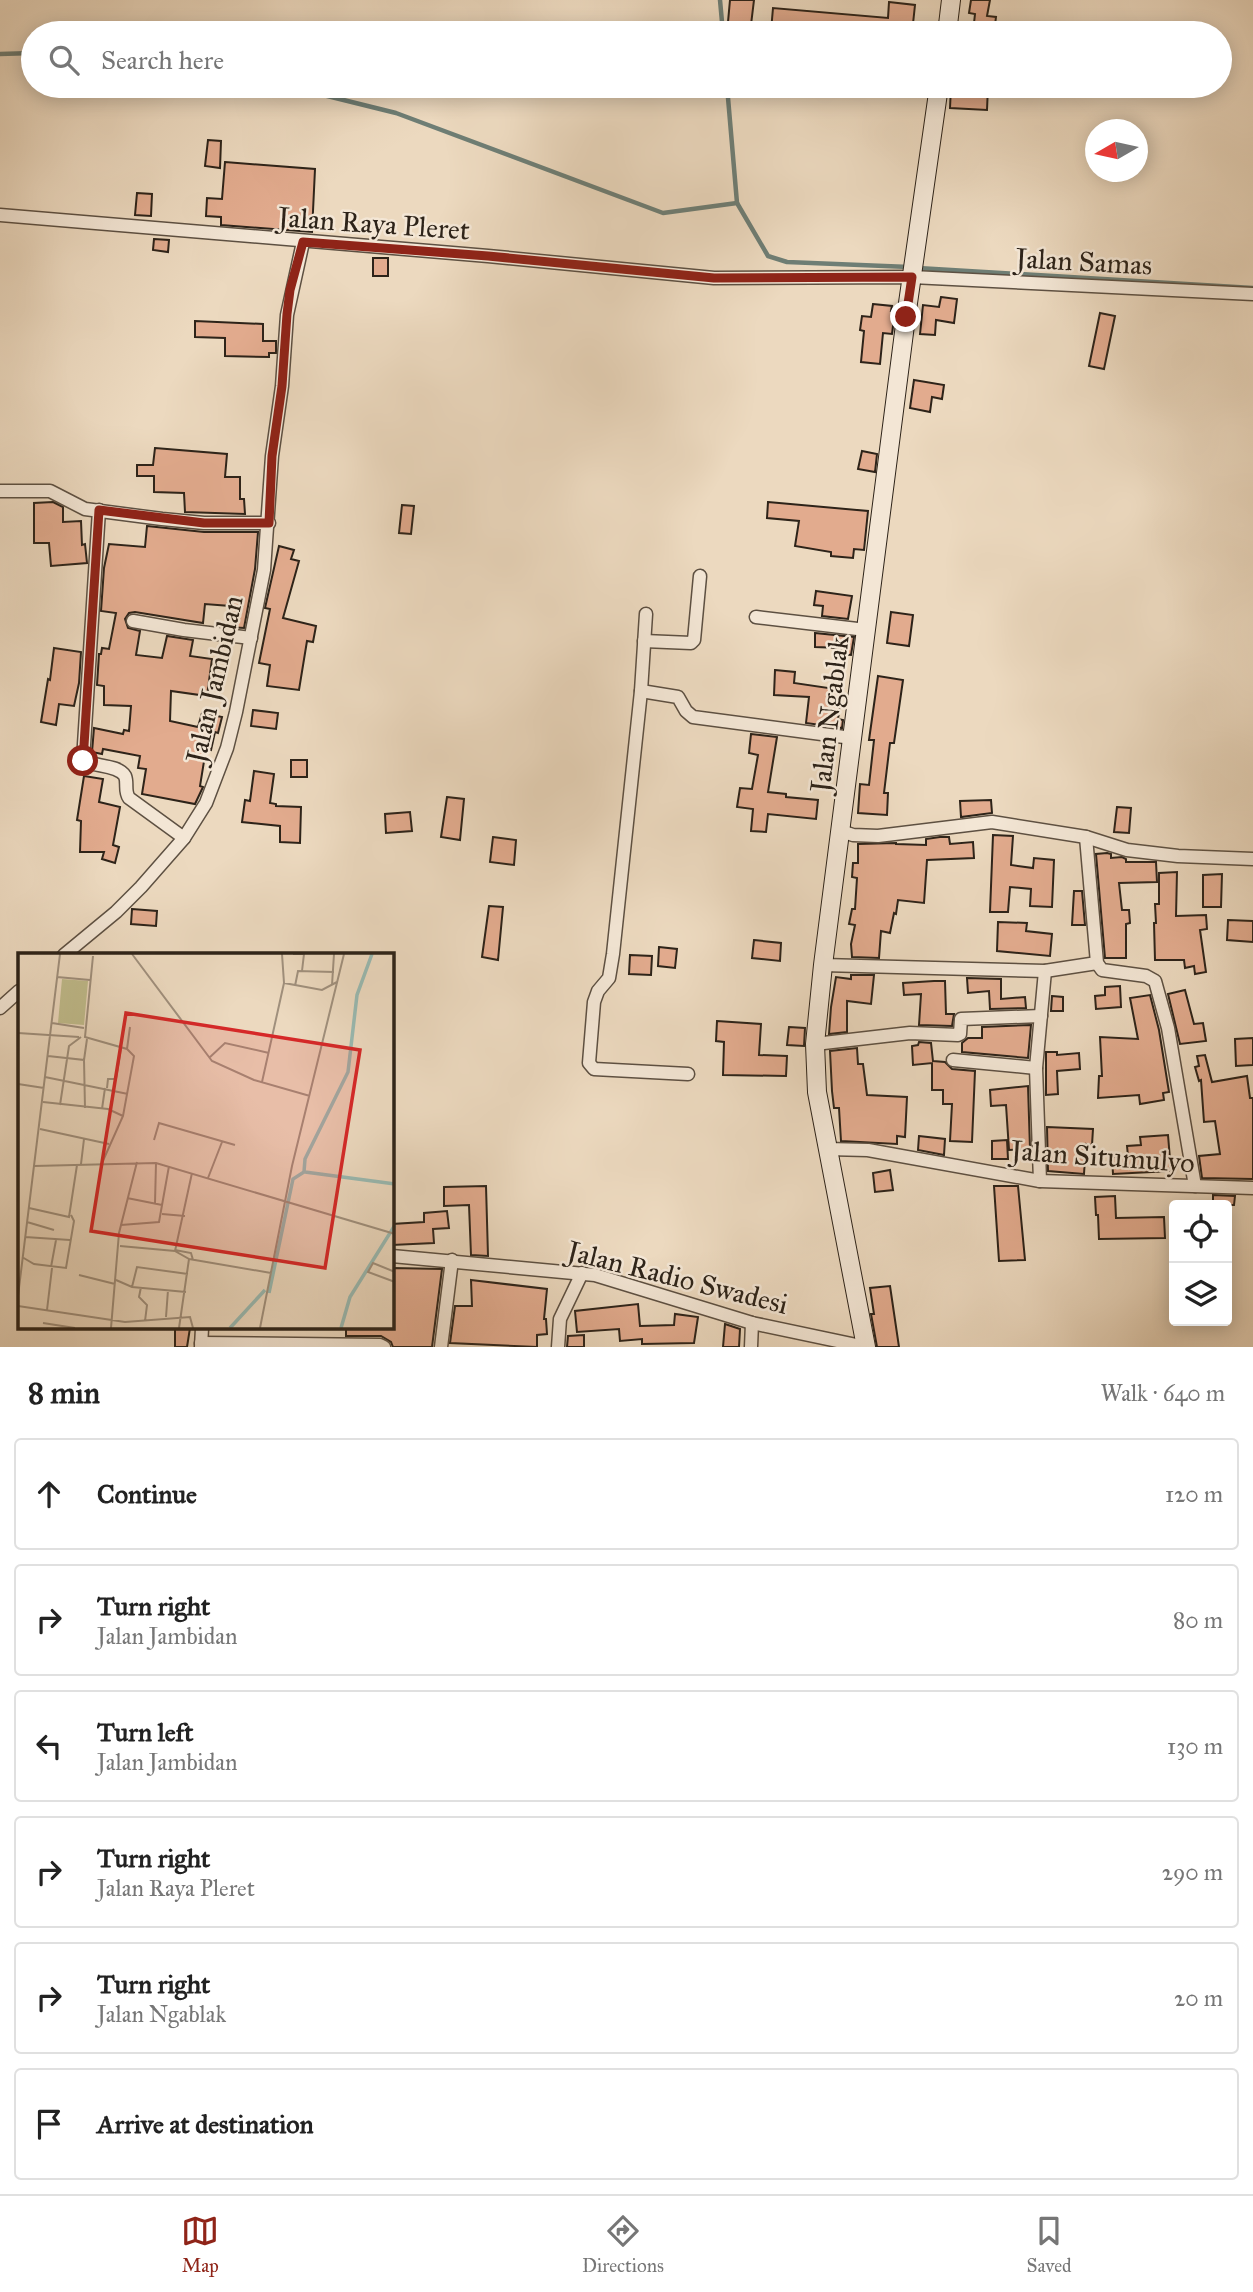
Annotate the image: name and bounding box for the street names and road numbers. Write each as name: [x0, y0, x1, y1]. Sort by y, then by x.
street label: Jalan Raya Pleret: [274, 199, 471, 248]
street label: Jalan Samas: [1012, 240, 1153, 283]
street label: Jalan Jambidan: [178, 592, 251, 769]
street label: Jalan Ngablak: [802, 634, 856, 797]
street label: Jalan Situmulyo: [1007, 1132, 1196, 1180]
street label: Jalan Radio Swadesi: [561, 1232, 792, 1322]

